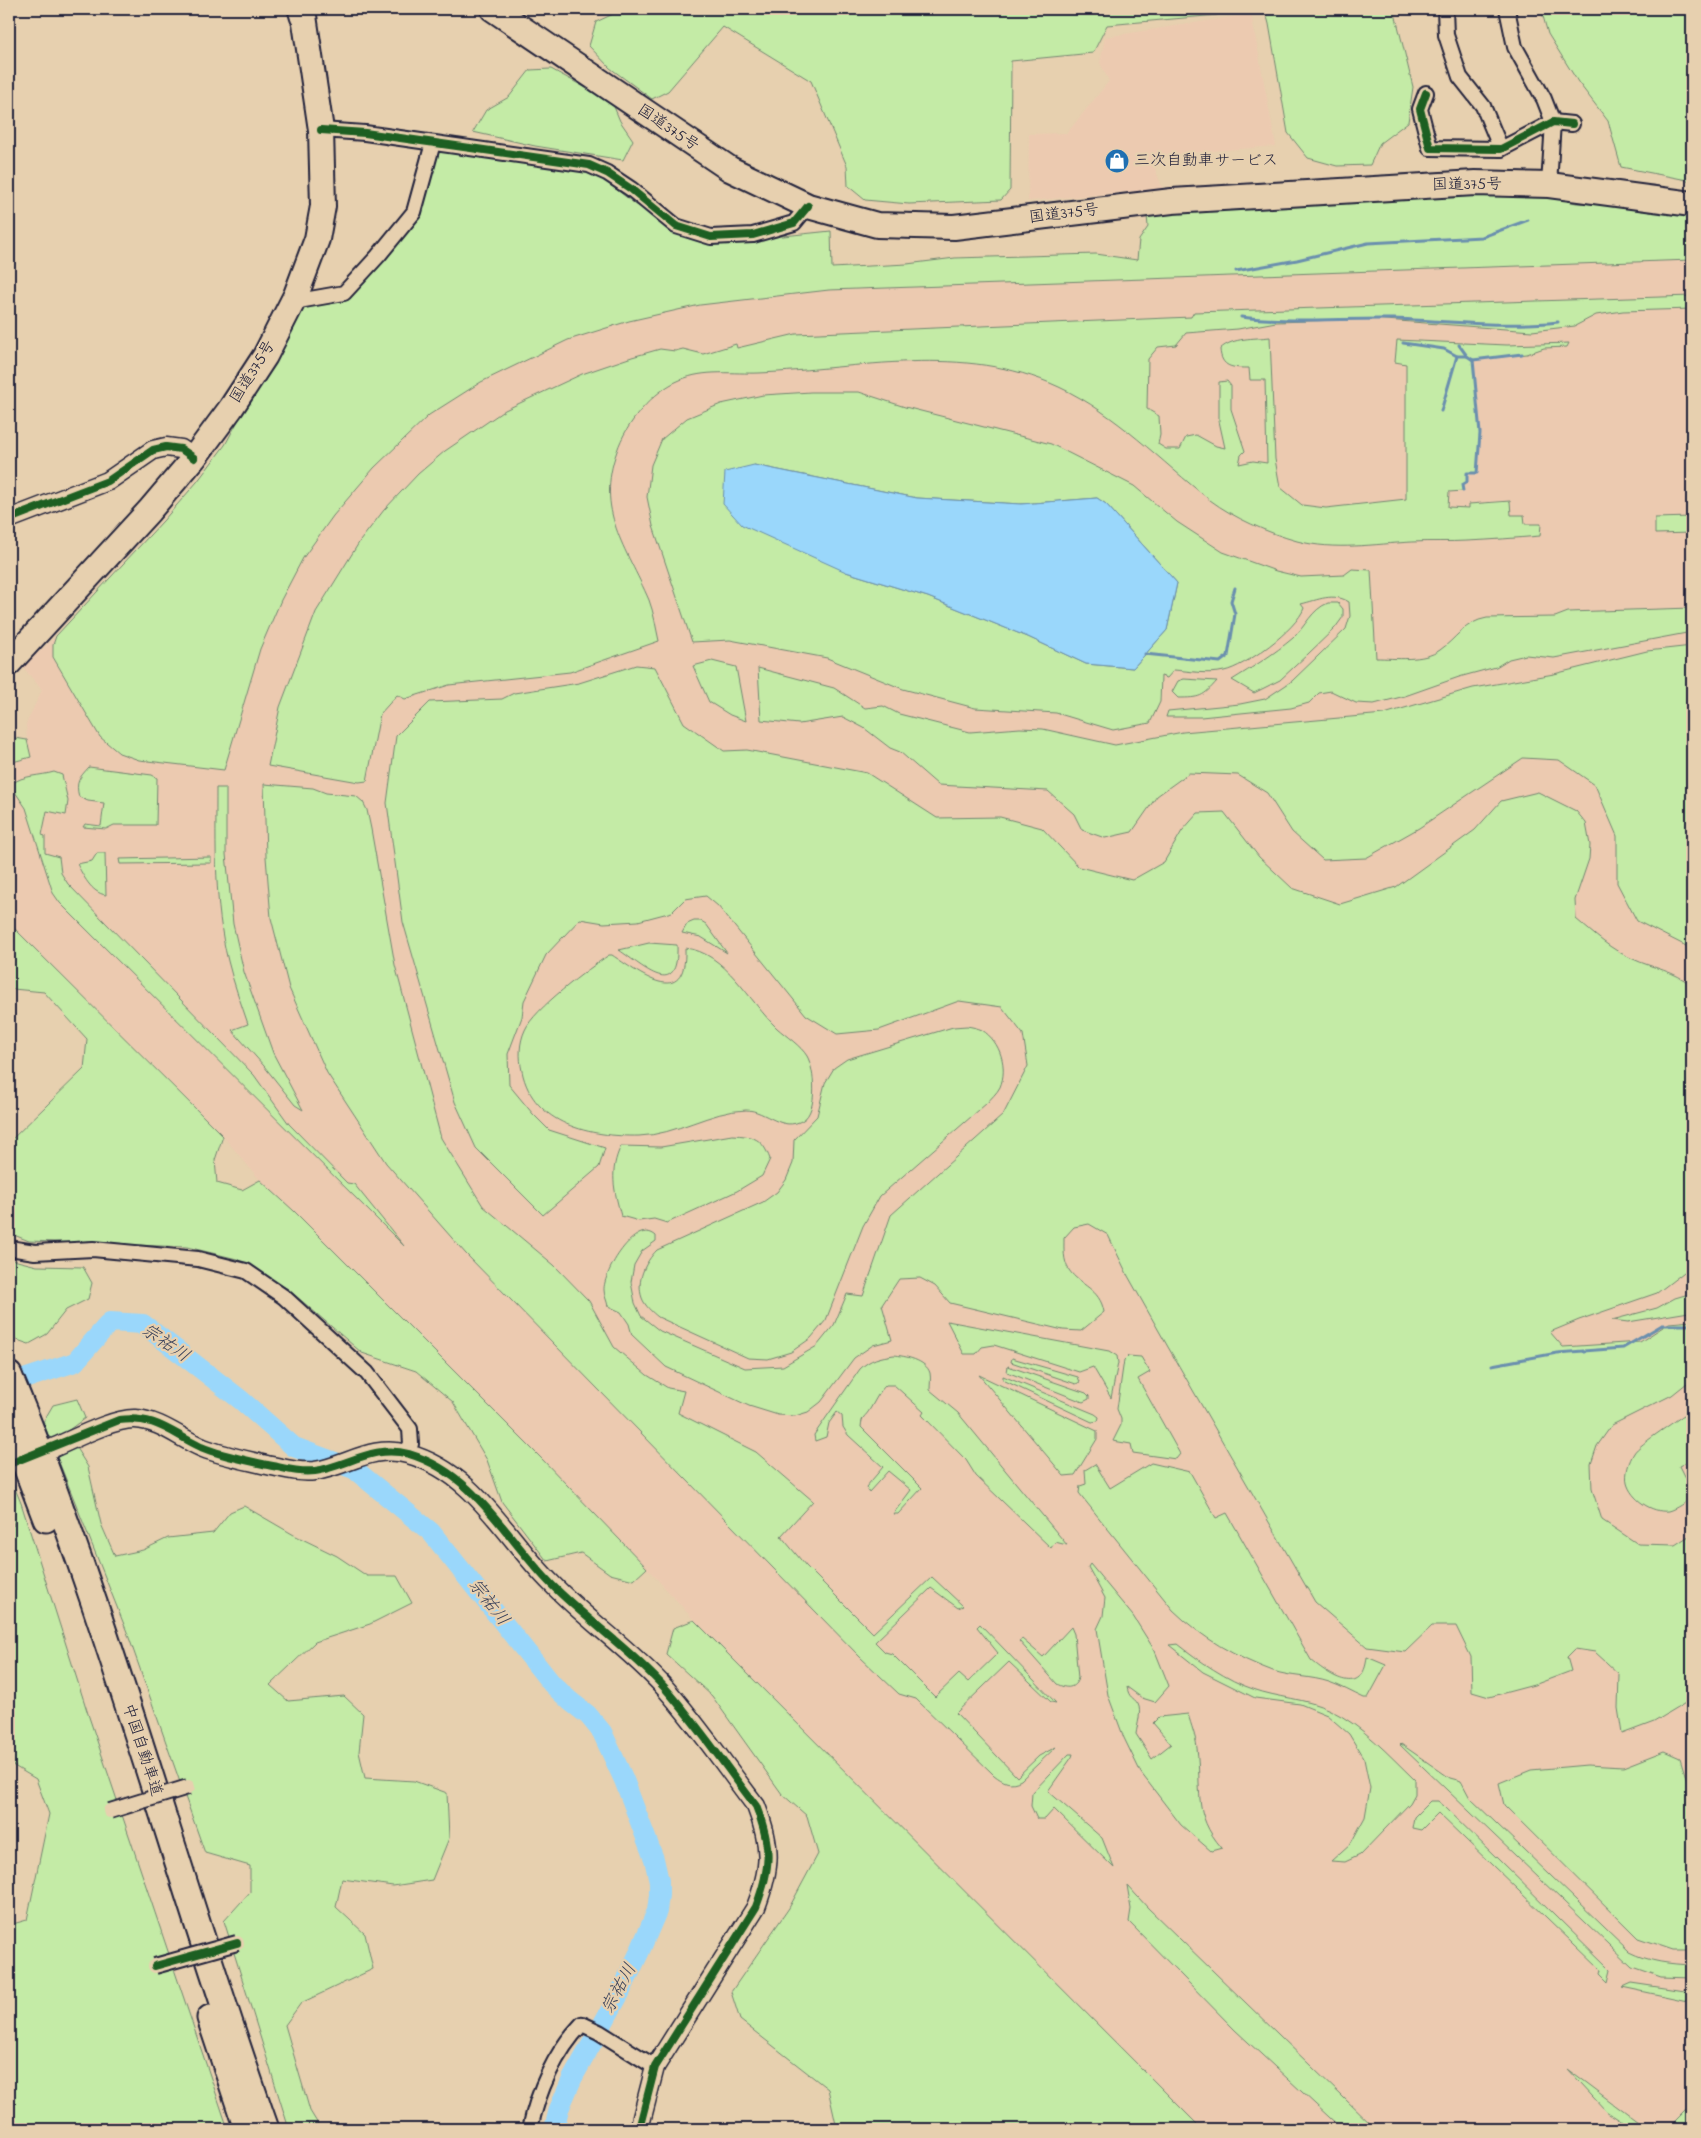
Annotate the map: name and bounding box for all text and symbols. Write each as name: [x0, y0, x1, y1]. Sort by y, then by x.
street label: 国道375号: [632, 98, 704, 158]
shop icon: 三次自動車サービス: [1104, 148, 1130, 174]
place label: 三次自動車サービス: [1134, 149, 1278, 173]
street label: 国道375号: [1432, 172, 1502, 198]
street label: 国道375号: [1028, 198, 1100, 230]
street label: 国道375号: [224, 336, 282, 408]
water label: 宗祐川: [135, 1318, 195, 1370]
water label: 宗祐川: [461, 1574, 515, 1632]
street label: 中国自動車道: [116, 1701, 168, 1799]
water label: 宗祐川: [596, 1959, 644, 2019]

